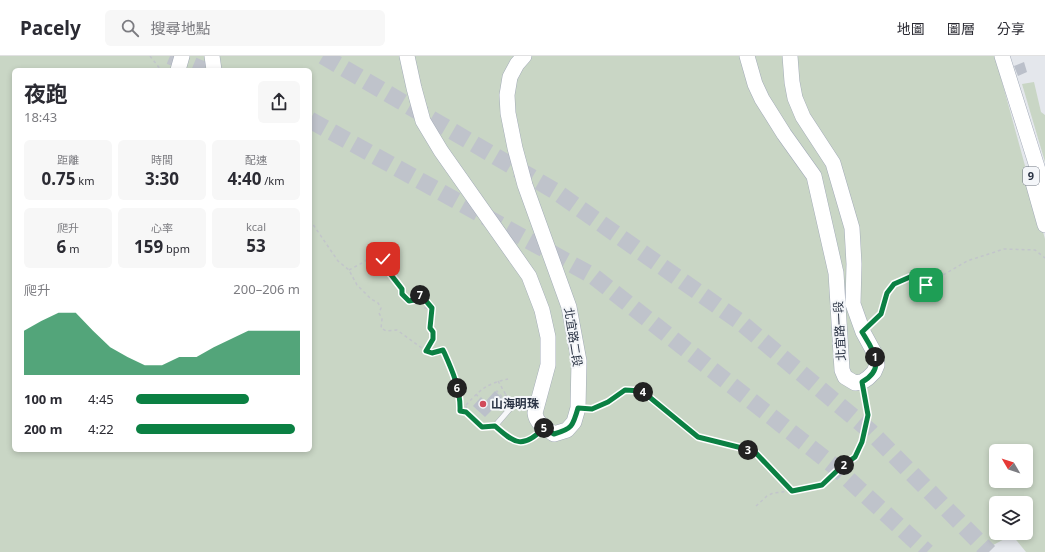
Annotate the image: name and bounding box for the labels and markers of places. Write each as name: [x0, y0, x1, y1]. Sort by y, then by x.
pin: [366, 242, 400, 276]
pin: [909, 268, 943, 302]
pin: 7: [410, 285, 430, 305]
pin: 1: [865, 347, 885, 367]
pin: 6: [447, 378, 467, 398]
pin: 4: [633, 382, 653, 402]
place label: 山海明珠: [491, 395, 539, 412]
marker: 山海明珠: [478, 399, 488, 409]
pin: 5: [534, 418, 554, 438]
pin: 3: [738, 440, 758, 460]
pin: 2: [834, 455, 854, 475]

